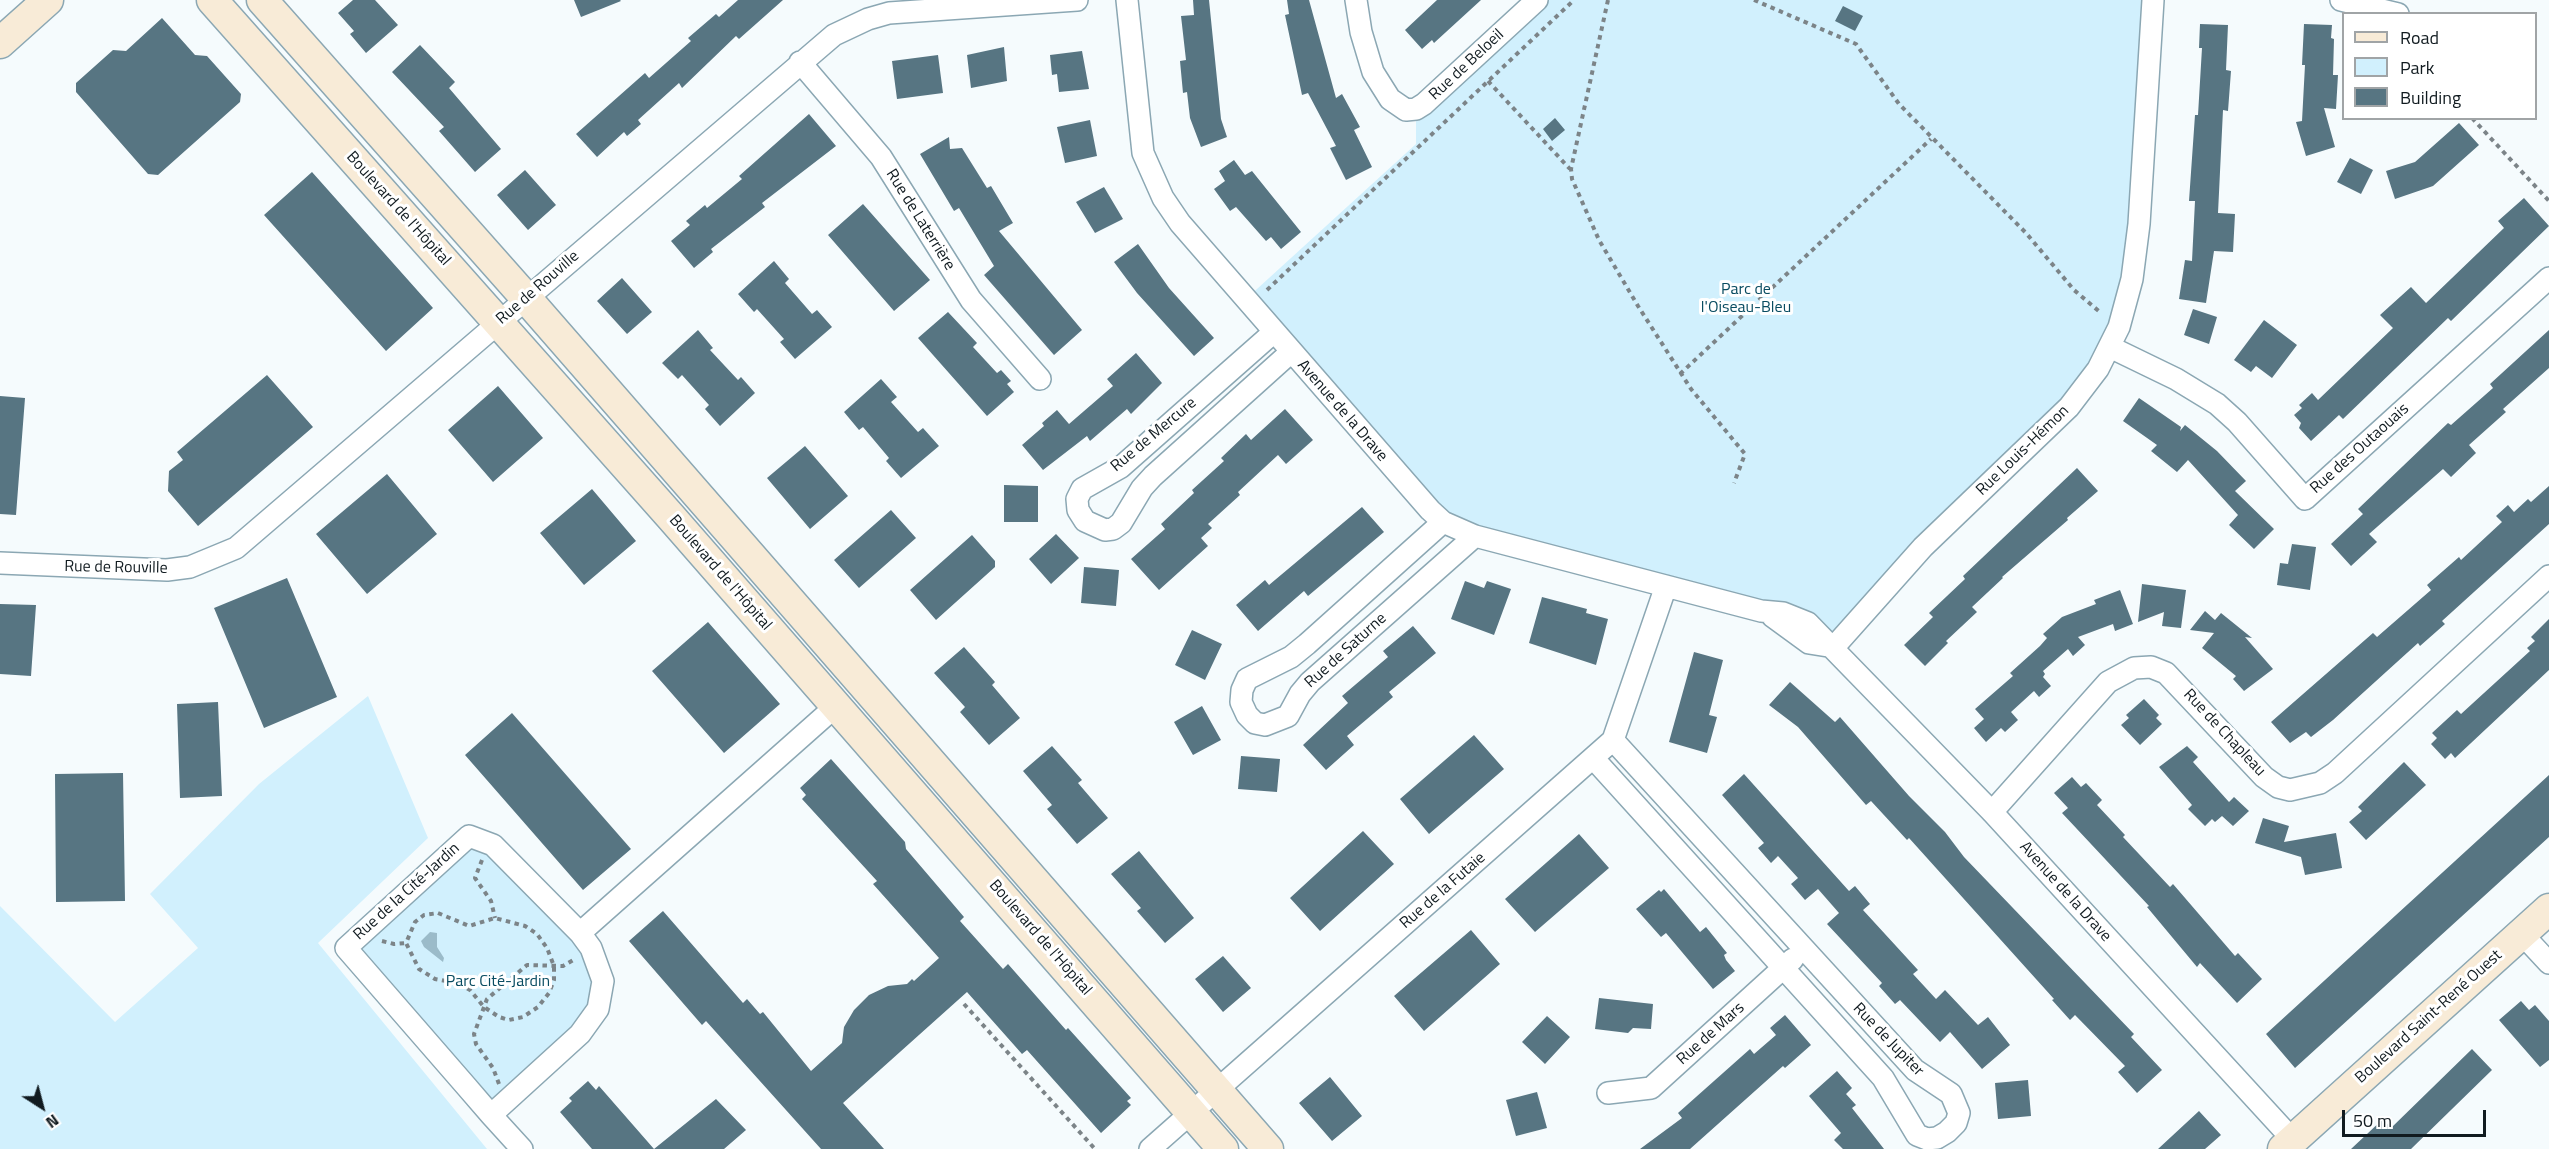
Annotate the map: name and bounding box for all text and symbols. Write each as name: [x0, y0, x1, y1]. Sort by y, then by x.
legend: [2342, 12, 2537, 120]
text: Road: [2400, 24, 2439, 51]
street label: Rue de Beloeil: [1426, 25, 1508, 105]
text: Park: [2400, 54, 2434, 81]
text: Building: [2400, 84, 2461, 111]
street label: Boulevard de l'Hôpital: [342, 148, 454, 270]
street label: Rue de Laterrière: [881, 166, 959, 274]
street label: Rue de Rouville: [493, 247, 583, 329]
park label: Parc de l'Oiseau-Bleu: [1701, 280, 1791, 318]
street label: Avenue de la Drave: [1293, 356, 1391, 466]
street label: Rue de Mercure: [1107, 394, 1201, 476]
street label: Rue des Outaouais: [2307, 400, 2413, 498]
street label: Rue Louis-Hémon: [1973, 402, 2073, 500]
street label: Boulevard de l'Hôpital: [665, 511, 775, 635]
street label: Rue de Rouville: [64, 558, 168, 578]
street label: Rue de Saturne: [1301, 609, 1391, 693]
street label: Rue de Chapleau: [2179, 685, 2269, 781]
street label: Avenue de la Drave: [2015, 838, 2115, 946]
street label: Rue de la Cité-Jardin: [350, 839, 464, 945]
street label: Rue de la Futaie: [1396, 849, 1490, 933]
street label: Boulevard de l'Hôpital: [985, 876, 1095, 1000]
street label: Boulevard Saint-René Ouest: [2352, 946, 2506, 1088]
park label: Parc Cité-Jardin: [446, 972, 550, 992]
street label: Rue de Mars: [1673, 999, 1749, 1069]
street label: Rue de Jupiter: [1848, 999, 1928, 1081]
north arrow: [12, 1077, 72, 1137]
scale bar: [2345, 1098, 2489, 1136]
text: 50 m: [2353, 1107, 2392, 1134]
text: N: [41, 1109, 64, 1135]

